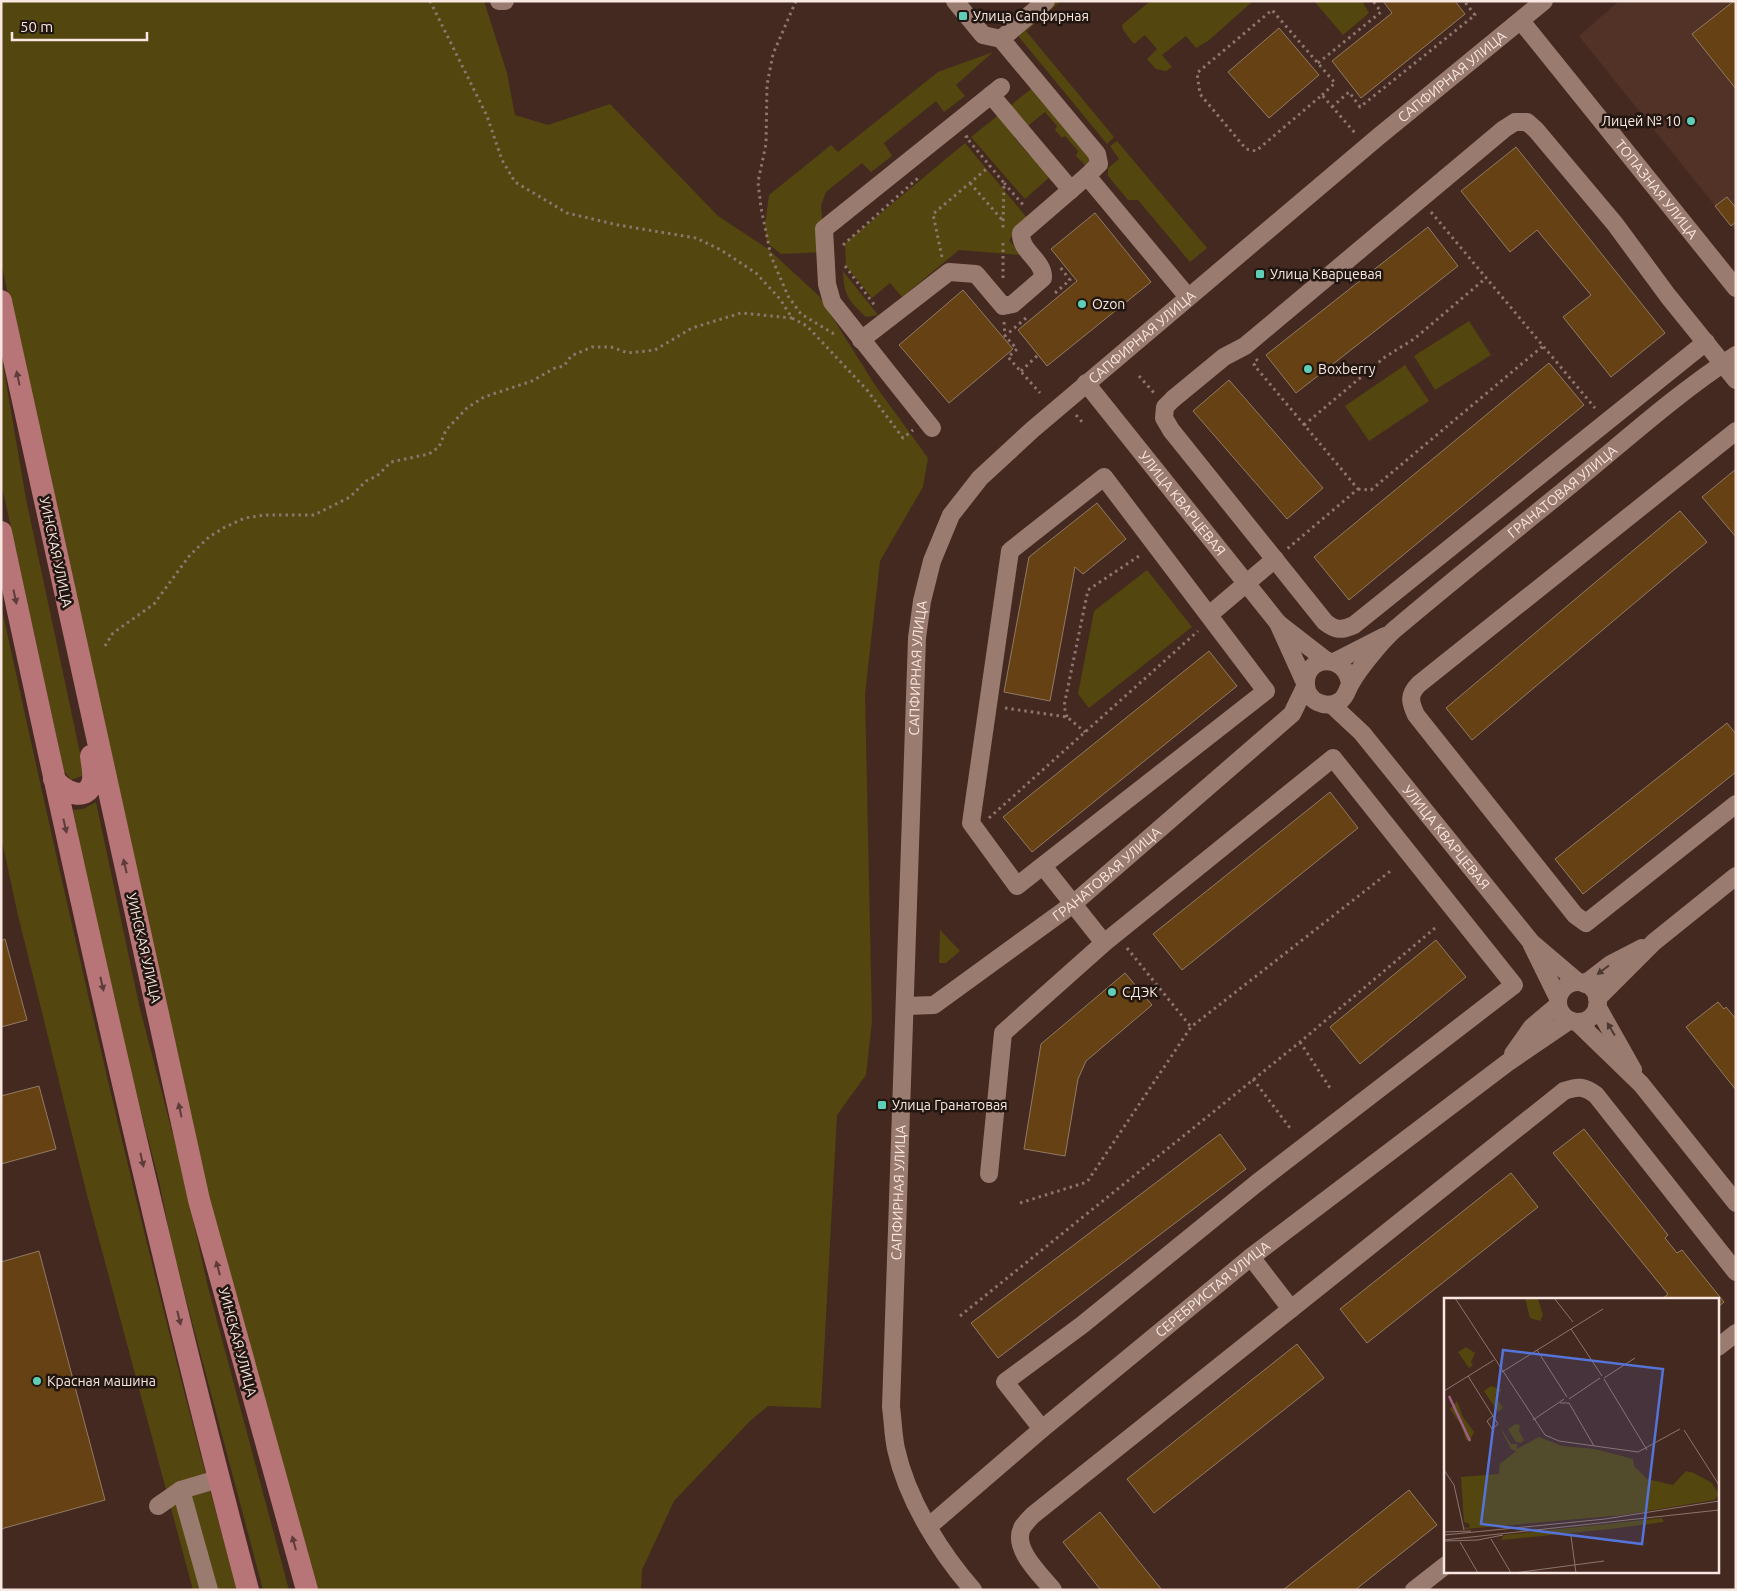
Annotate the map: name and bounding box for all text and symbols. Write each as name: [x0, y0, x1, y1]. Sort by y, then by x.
place label: Улица Сапфирная: [973, 8, 1089, 24]
scale bar: [12, 10, 148, 42]
marker: Улица Сапфирная: [957, 10, 969, 22]
text: 50 m: [20, 18, 53, 35]
street label: САПФИРНАЯ УЛИЦА: [1395, 27, 1509, 126]
place label: Лицей № 10: [1601, 113, 1681, 129]
marker: Лицей № 10: [1685, 115, 1697, 127]
street label: ТОПАЗНАЯ УЛИЦА: [1612, 137, 1701, 242]
place label: Улица Кварцевая: [1270, 266, 1382, 282]
marker: Улица Кварцевая: [1254, 268, 1266, 280]
street label: САПФИРНАЯ УЛИЦА: [1085, 287, 1199, 387]
place label: Ozon: [1092, 296, 1125, 312]
marker: Ozon: [1076, 298, 1088, 310]
place label: Boxberry: [1318, 361, 1376, 377]
marker: Boxberry: [1302, 363, 1314, 375]
one-way arrow: [14, 370, 22, 385]
street label: ГРАНАТОВАЯ УЛИЦА: [1504, 442, 1620, 541]
street label: УЛИЦА КВАРЦЕВАЯ: [1136, 448, 1229, 559]
street label: УИНСКАЯ УЛИЦА: [36, 495, 76, 609]
one-way arrow: [11, 589, 19, 604]
street label: САПФИРНАЯ УЛИЦА: [906, 600, 930, 736]
street label: УЛИЦА КВАРЦЕВАЯ: [1399, 782, 1493, 892]
one-way arrow: [61, 819, 69, 834]
street label: ГРАНАТОВАЯ УЛИЦА: [1049, 824, 1164, 924]
one-way arrow: [121, 859, 129, 874]
street label: УИНСКАЯ УЛИЦА: [124, 891, 164, 1005]
one-way arrow: [1596, 965, 1610, 975]
one-way arrow: [98, 977, 106, 992]
place label: СДЭК: [1122, 984, 1158, 1000]
marker: СДЭК: [1106, 986, 1118, 998]
one-way arrow: [1606, 1023, 1615, 1036]
place label: Улица Гранатовая: [892, 1097, 1008, 1113]
marker: Улица Гранатовая: [876, 1099, 888, 1111]
one-way arrow: [175, 1102, 183, 1118]
street label: САПФИРНАЯ УЛИЦА: [888, 1125, 909, 1261]
one-way arrow: [138, 1152, 146, 1167]
street label: СЕРЕБРИСТАЯ УЛИЦА: [1152, 1238, 1273, 1340]
one-way arrow: [213, 1260, 221, 1275]
street label: УИНСКАЯ УЛИЦА: [216, 1286, 260, 1398]
inset map: [1444, 1298, 1720, 1574]
one-way arrow: [176, 1310, 184, 1325]
place label: Красная машина: [47, 1373, 156, 1389]
marker: Красная машина: [31, 1375, 43, 1387]
one-way arrow: [289, 1535, 297, 1550]

